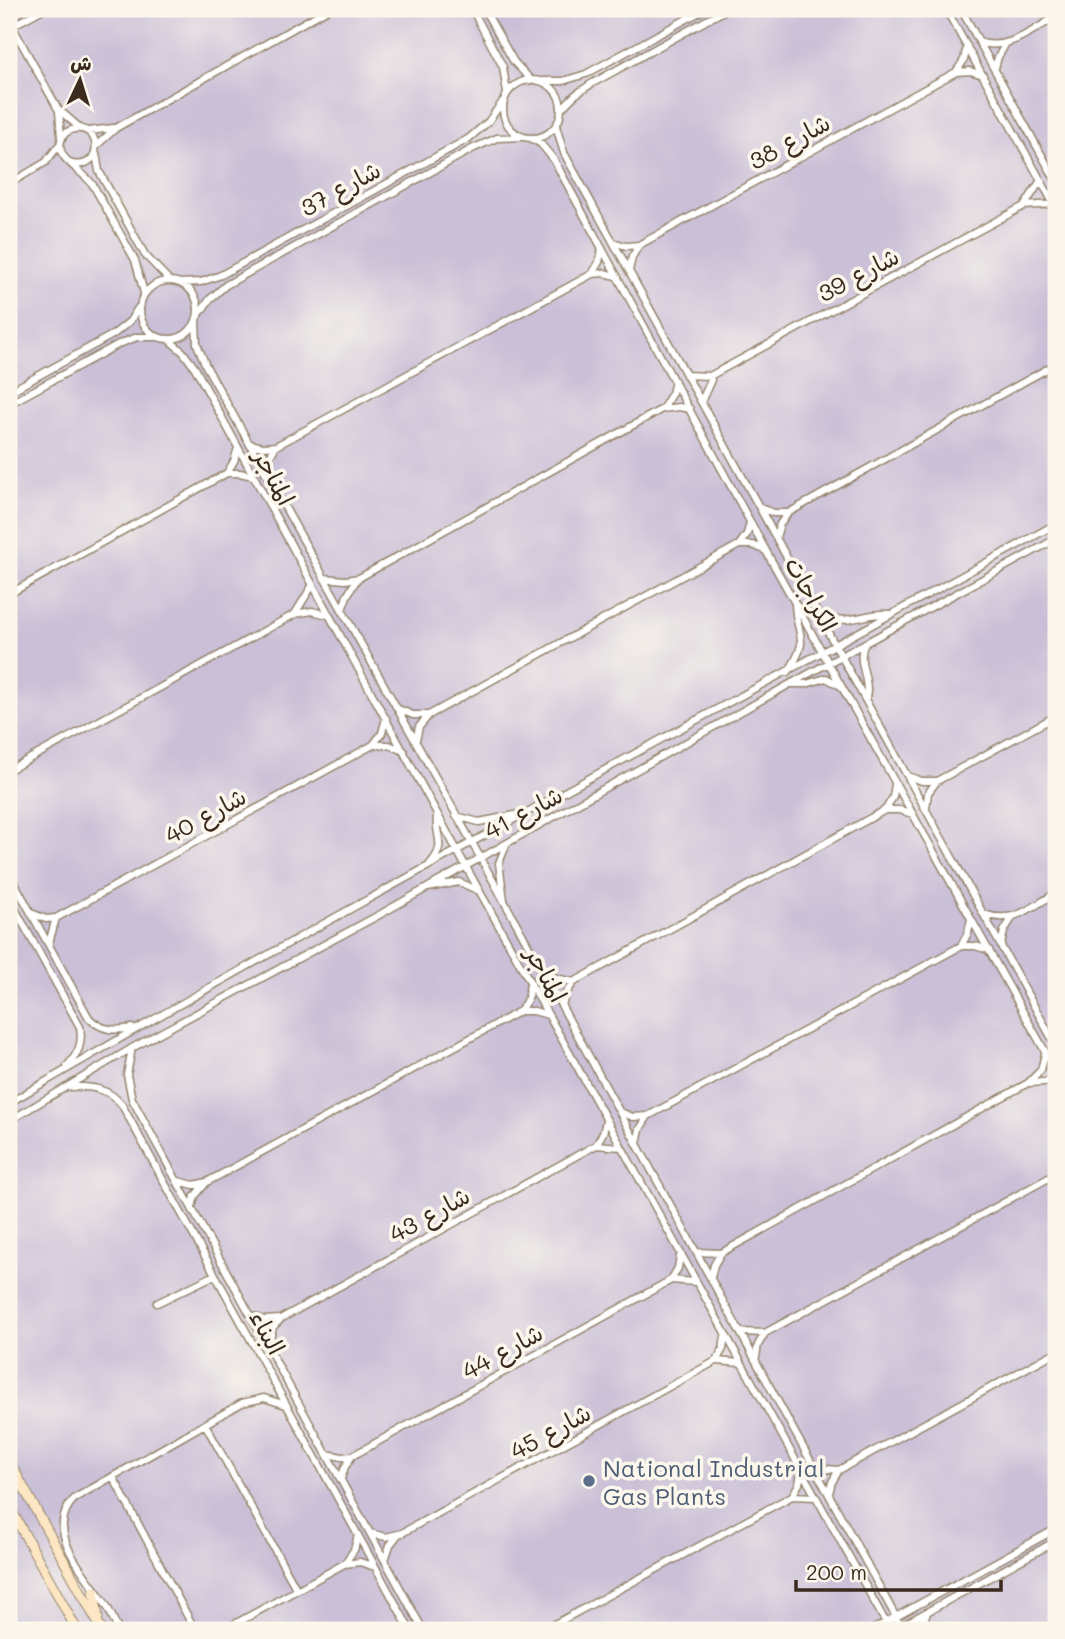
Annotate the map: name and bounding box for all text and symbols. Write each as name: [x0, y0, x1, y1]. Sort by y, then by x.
north arrow: [46, 46, 116, 116]
text: ش: [70, 49, 93, 76]
street label: شارع 38: [743, 106, 837, 179]
street label: شارع 37: [294, 153, 387, 225]
street label: شارع 39: [812, 240, 905, 311]
street label: المناجر: [247, 442, 302, 510]
street label: الكراجات: [779, 551, 845, 637]
street label: شارع 41: [478, 778, 569, 848]
street label: شارع 40: [159, 780, 253, 853]
street label: المناجر: [518, 939, 575, 1007]
street label: شارع 43: [383, 1179, 476, 1251]
street label: البناء: [243, 1304, 293, 1360]
street label: شارع 44: [456, 1316, 549, 1388]
street label: شارع 45: [504, 1396, 597, 1468]
place label: National Industrial Gas Plants: [603, 1452, 825, 1511]
marker: National Industrial Gas Plants: [581, 1473, 597, 1489]
scale bar: [796, 1548, 1000, 1592]
text: 200 m: [806, 1558, 867, 1585]

